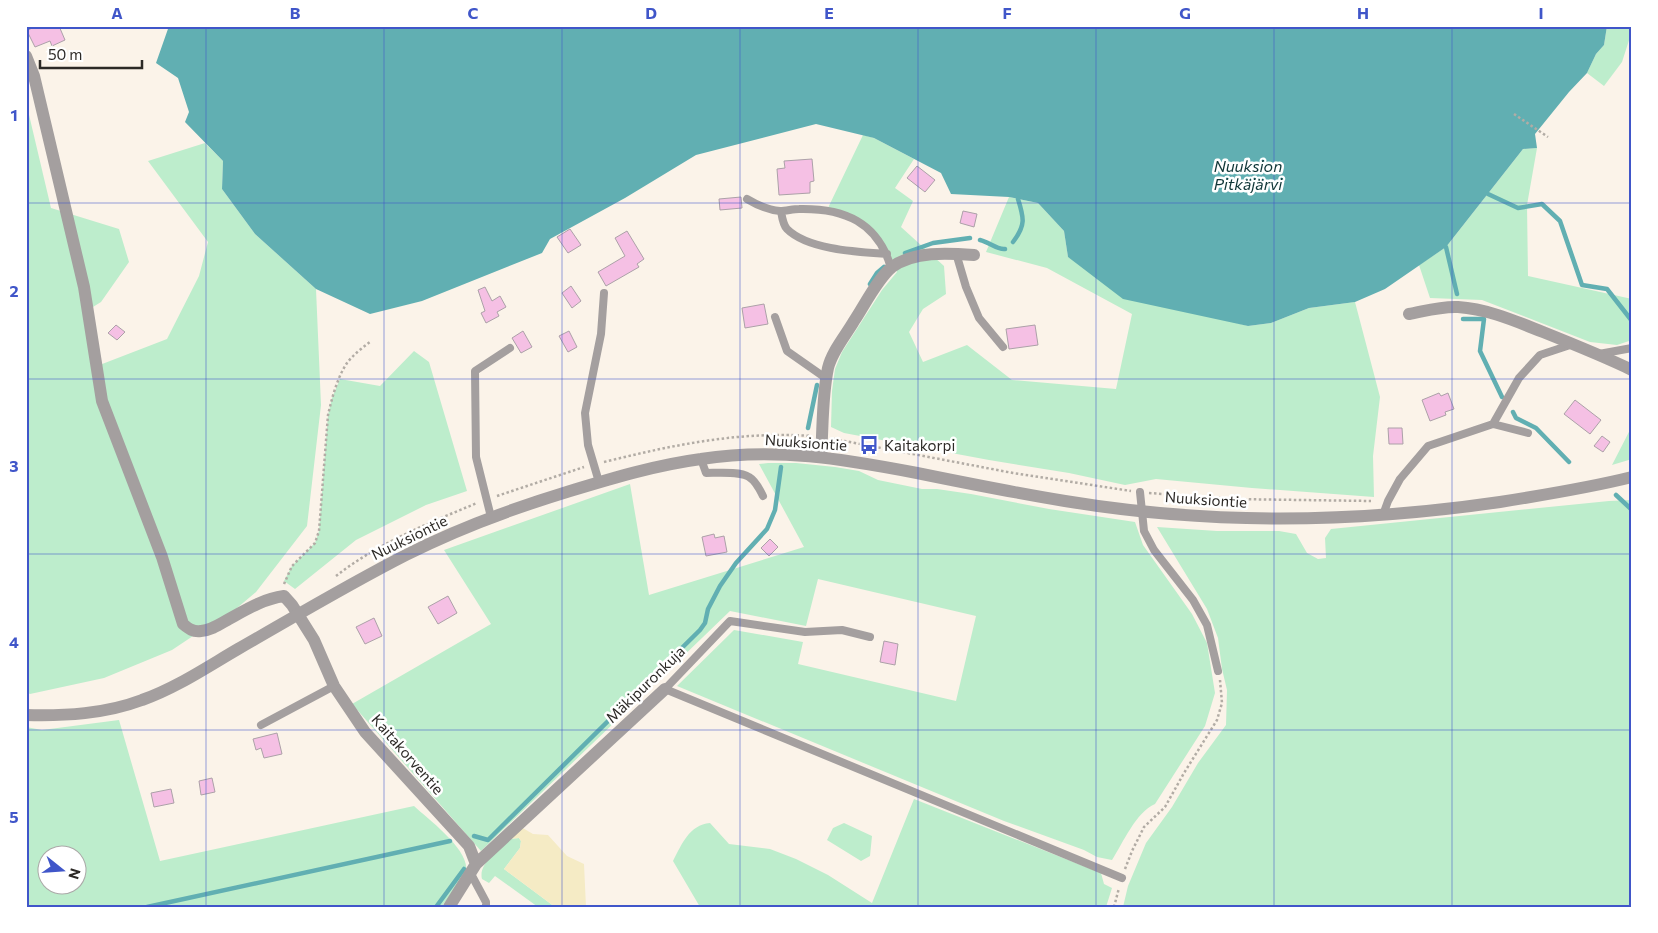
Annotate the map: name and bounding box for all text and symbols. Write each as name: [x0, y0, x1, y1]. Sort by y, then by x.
text: A: [111, 3, 123, 22]
text: B: [290, 3, 301, 22]
text: C: [468, 3, 479, 22]
text: D: [645, 3, 657, 22]
text: E: [824, 3, 834, 22]
text: F: [1002, 3, 1012, 22]
text: G: [1179, 3, 1191, 22]
text: H: [1357, 3, 1369, 22]
text: I: [1538, 3, 1544, 22]
scale bar: [40, 38, 142, 70]
text: 50 m: [48, 45, 82, 63]
text: 1: [10, 105, 18, 124]
water label: Nuuksion Pitkäjärvi: [1214, 156, 1283, 193]
text: 2: [9, 281, 19, 300]
street label: Nuuksiontie: [764, 430, 848, 454]
bus stop icon: Kaitakorpi: [858, 434, 880, 456]
place label: Kaitakorpi: [884, 436, 955, 454]
text: 3: [9, 456, 19, 475]
street label: Nuuksiontie: [1164, 487, 1248, 511]
street label: Nuuksiontie: [368, 511, 450, 563]
text: 4: [9, 632, 19, 651]
street label: Mäkipuronkuja: [602, 642, 688, 726]
street label: Kaitakorventie: [368, 710, 448, 798]
text: 5: [9, 807, 19, 826]
north arrow: [38, 846, 88, 896]
text: N: [65, 866, 85, 881]

